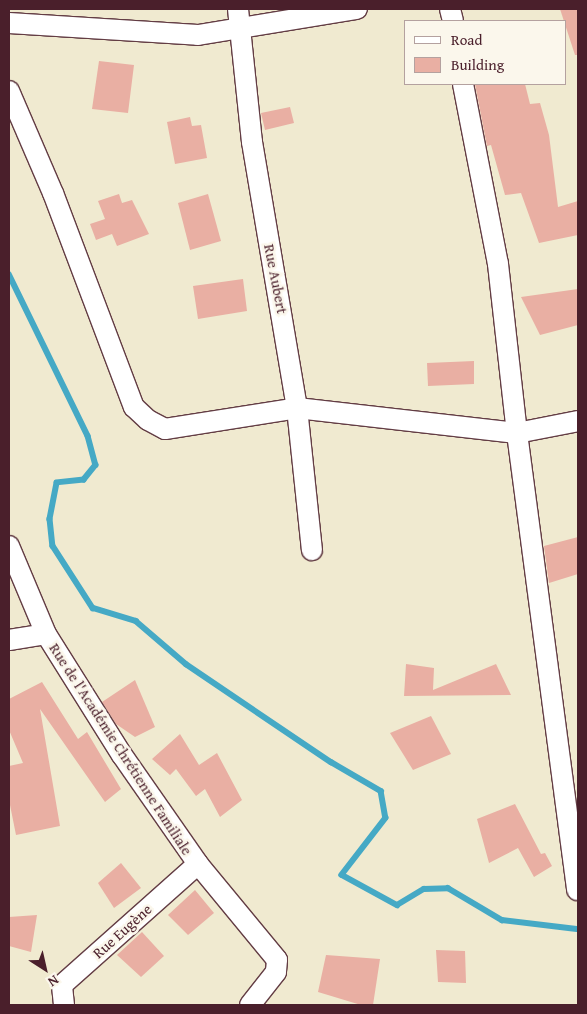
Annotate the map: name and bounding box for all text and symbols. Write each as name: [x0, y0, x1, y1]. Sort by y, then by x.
legend: [404, 20, 567, 85]
text: Road: [451, 29, 482, 50]
text: Building: [451, 54, 504, 75]
street label: Rue Aubert: [260, 243, 292, 315]
street label: Rue de l'Académie Chrétienne Familiale: [46, 640, 196, 858]
street label: Rue Eugène: [89, 900, 155, 962]
north arrow: [20, 944, 70, 994]
text: N: [44, 970, 63, 992]

